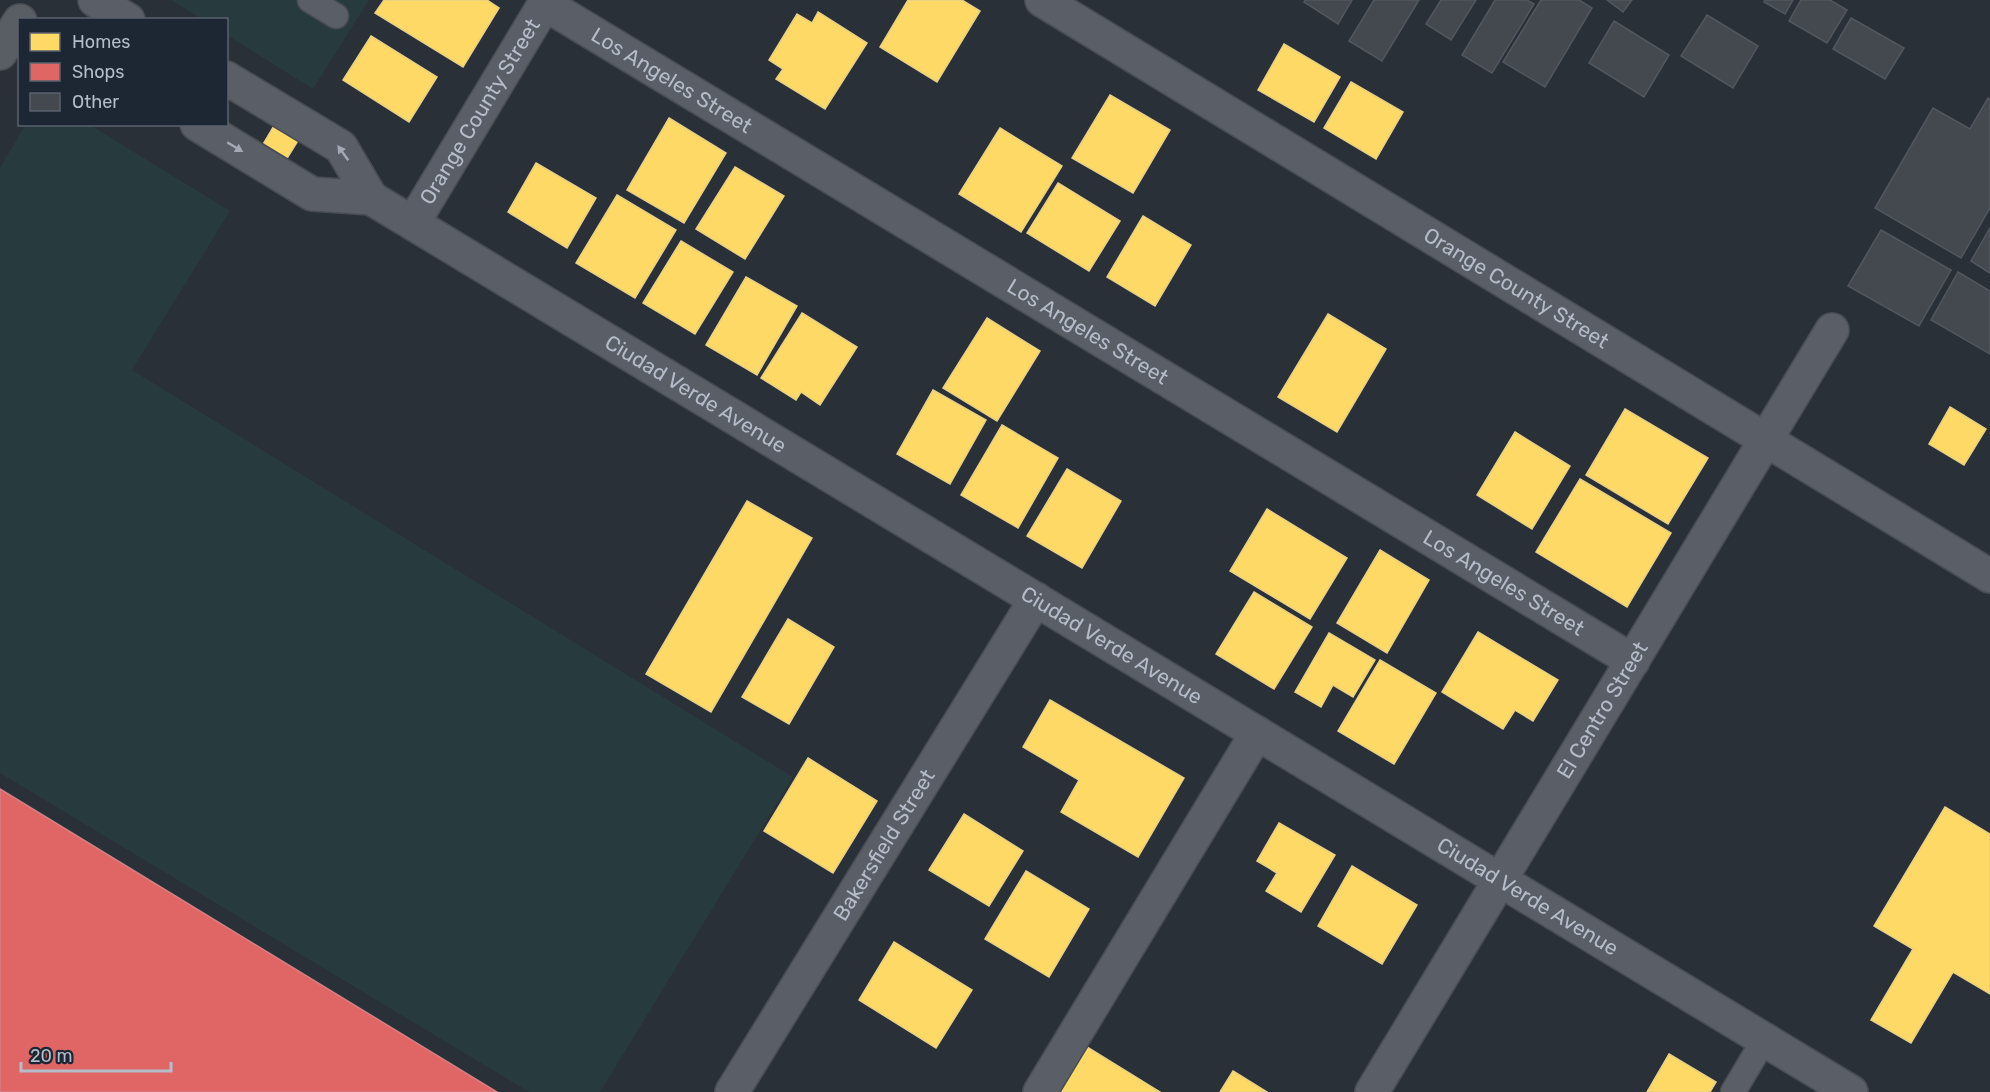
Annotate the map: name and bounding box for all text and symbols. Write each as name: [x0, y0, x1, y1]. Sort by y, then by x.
street label: Orange County Street: [414, 14, 545, 209]
legend: [18, 18, 228, 126]
street label: Los Angeles Street: [587, 22, 757, 138]
text: Homes: [72, 31, 130, 53]
text: Shops: [72, 61, 124, 83]
text: Other: [72, 91, 119, 113]
one-way arrow: [227, 142, 243, 153]
one-way arrow: [337, 145, 349, 161]
street label: Orange County Street: [1419, 222, 1614, 354]
street label: Los Angeles Street: [1003, 273, 1173, 389]
street label: Ciudad Verde Avenue: [601, 329, 791, 458]
street label: Los Angeles Street: [1419, 524, 1589, 641]
street label: Ciudad Verde Avenue: [1017, 581, 1207, 709]
street label: El Centro Street: [1551, 637, 1653, 783]
street label: Bakersfield Street: [828, 765, 940, 925]
street label: Ciudad Verde Avenue: [1433, 832, 1623, 961]
scale bar: [21, 1035, 171, 1073]
text: 20 m: [30, 1045, 72, 1067]

